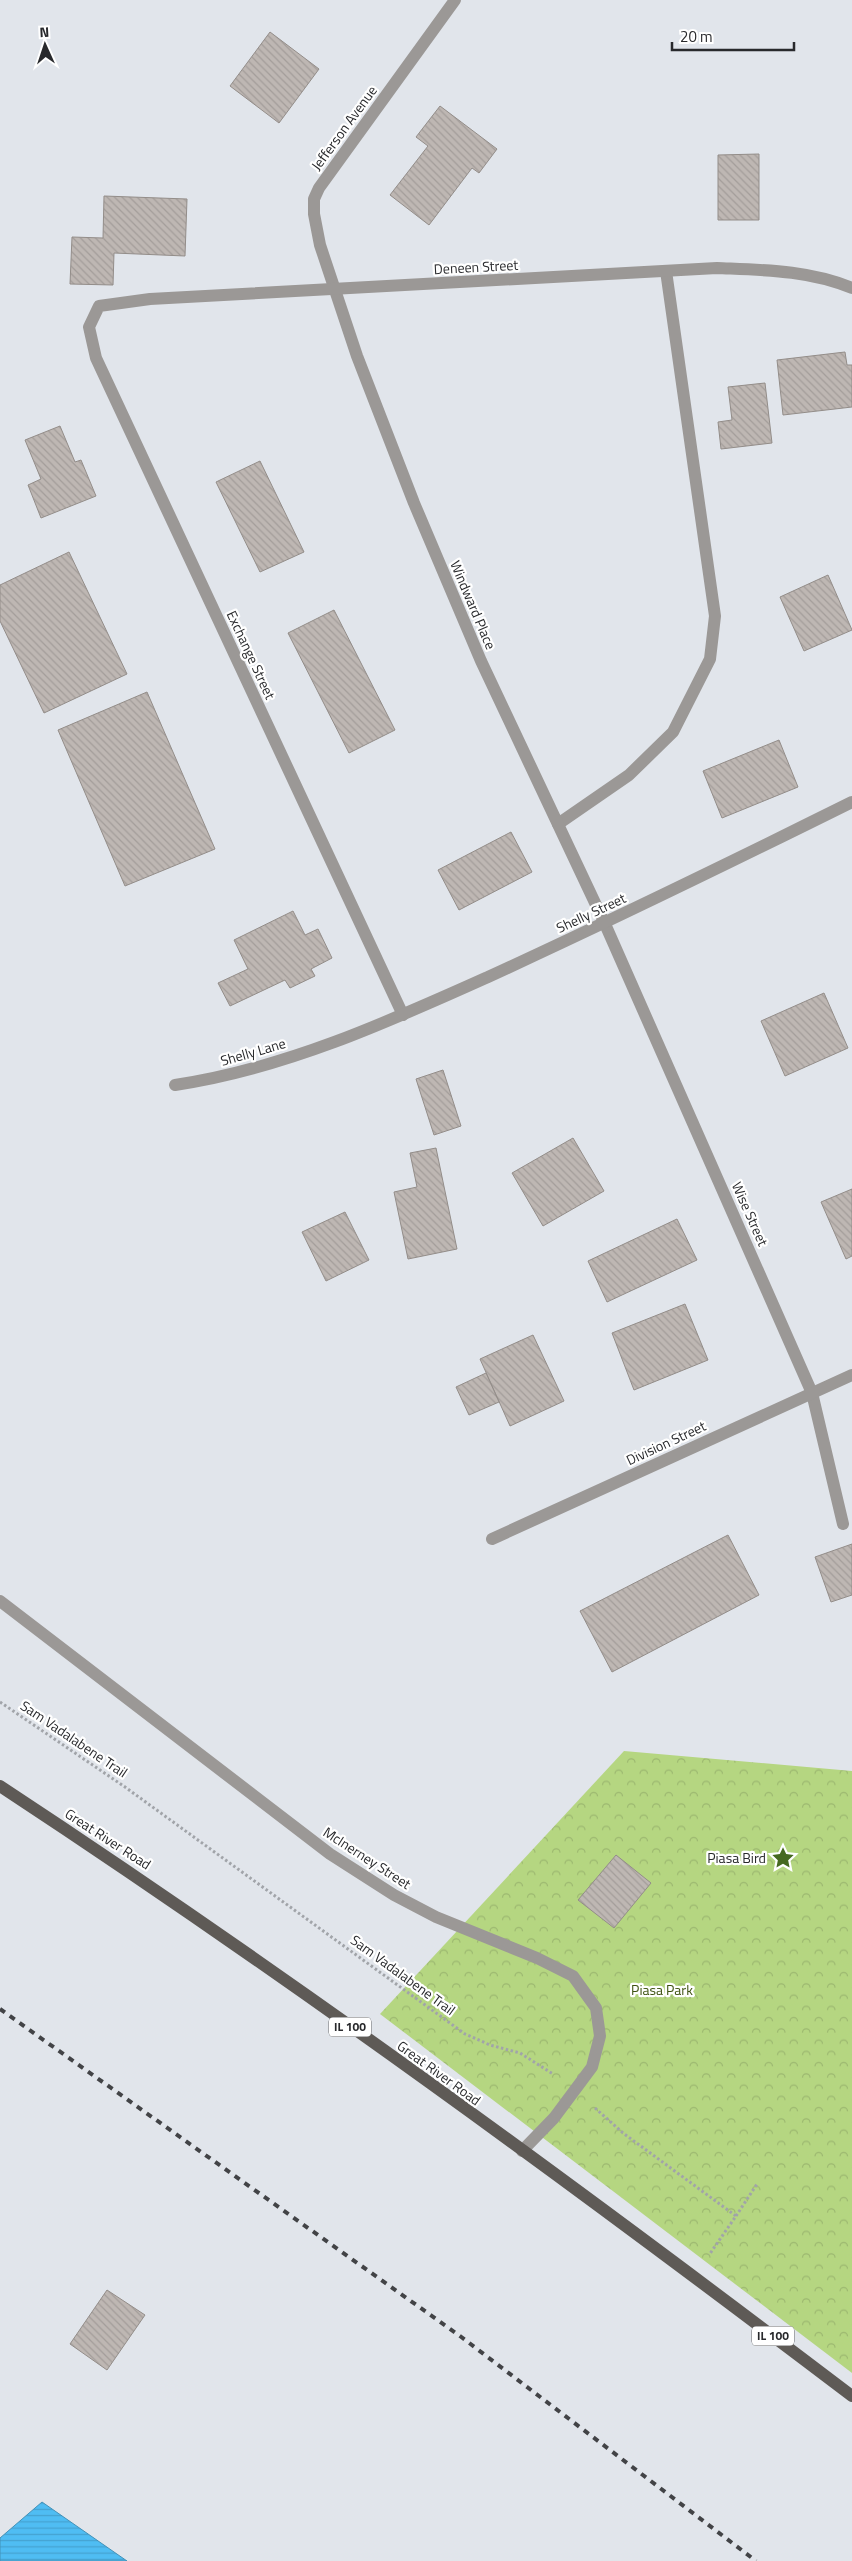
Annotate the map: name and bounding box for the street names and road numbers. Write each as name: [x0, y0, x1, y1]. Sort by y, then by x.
street label: Jefferson Avenue: [306, 81, 382, 174]
street label: Deneen Street: [433, 254, 519, 279]
street label: Windward Place: [445, 557, 502, 653]
street label: Exchange Street: [222, 607, 281, 703]
street label: Shelly Street: [553, 887, 629, 938]
street label: Shelly Lane: [218, 1032, 288, 1071]
street label: Wise Street: [727, 1178, 774, 1249]
street label: Division Street: [623, 1415, 709, 1470]
street label: Sam Vadalabene Trail: [16, 1695, 132, 1782]
street label: Great River Road: [61, 1803, 156, 1874]
street label: McInerney Street: [319, 1821, 415, 1894]
street label: Sam Vadalabene Trail: [346, 1929, 460, 2020]
road number: IL 100: [329, 2018, 371, 2036]
street label: Great River Road: [393, 2035, 486, 2110]
road number: IL 100: [752, 2326, 794, 2346]

